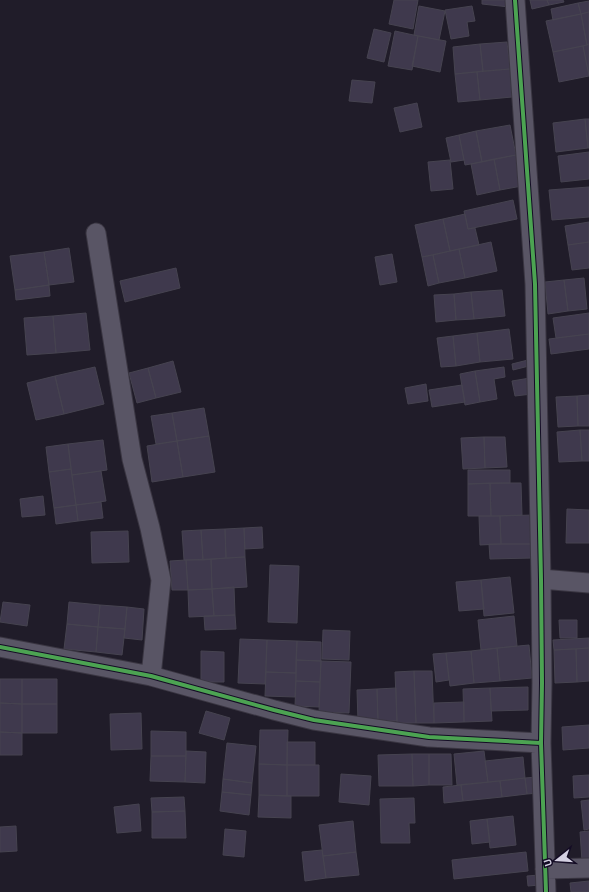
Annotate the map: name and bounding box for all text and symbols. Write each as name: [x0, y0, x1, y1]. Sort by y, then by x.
north arrow: [537, 840, 577, 880]
text: U: [542, 858, 554, 868]

